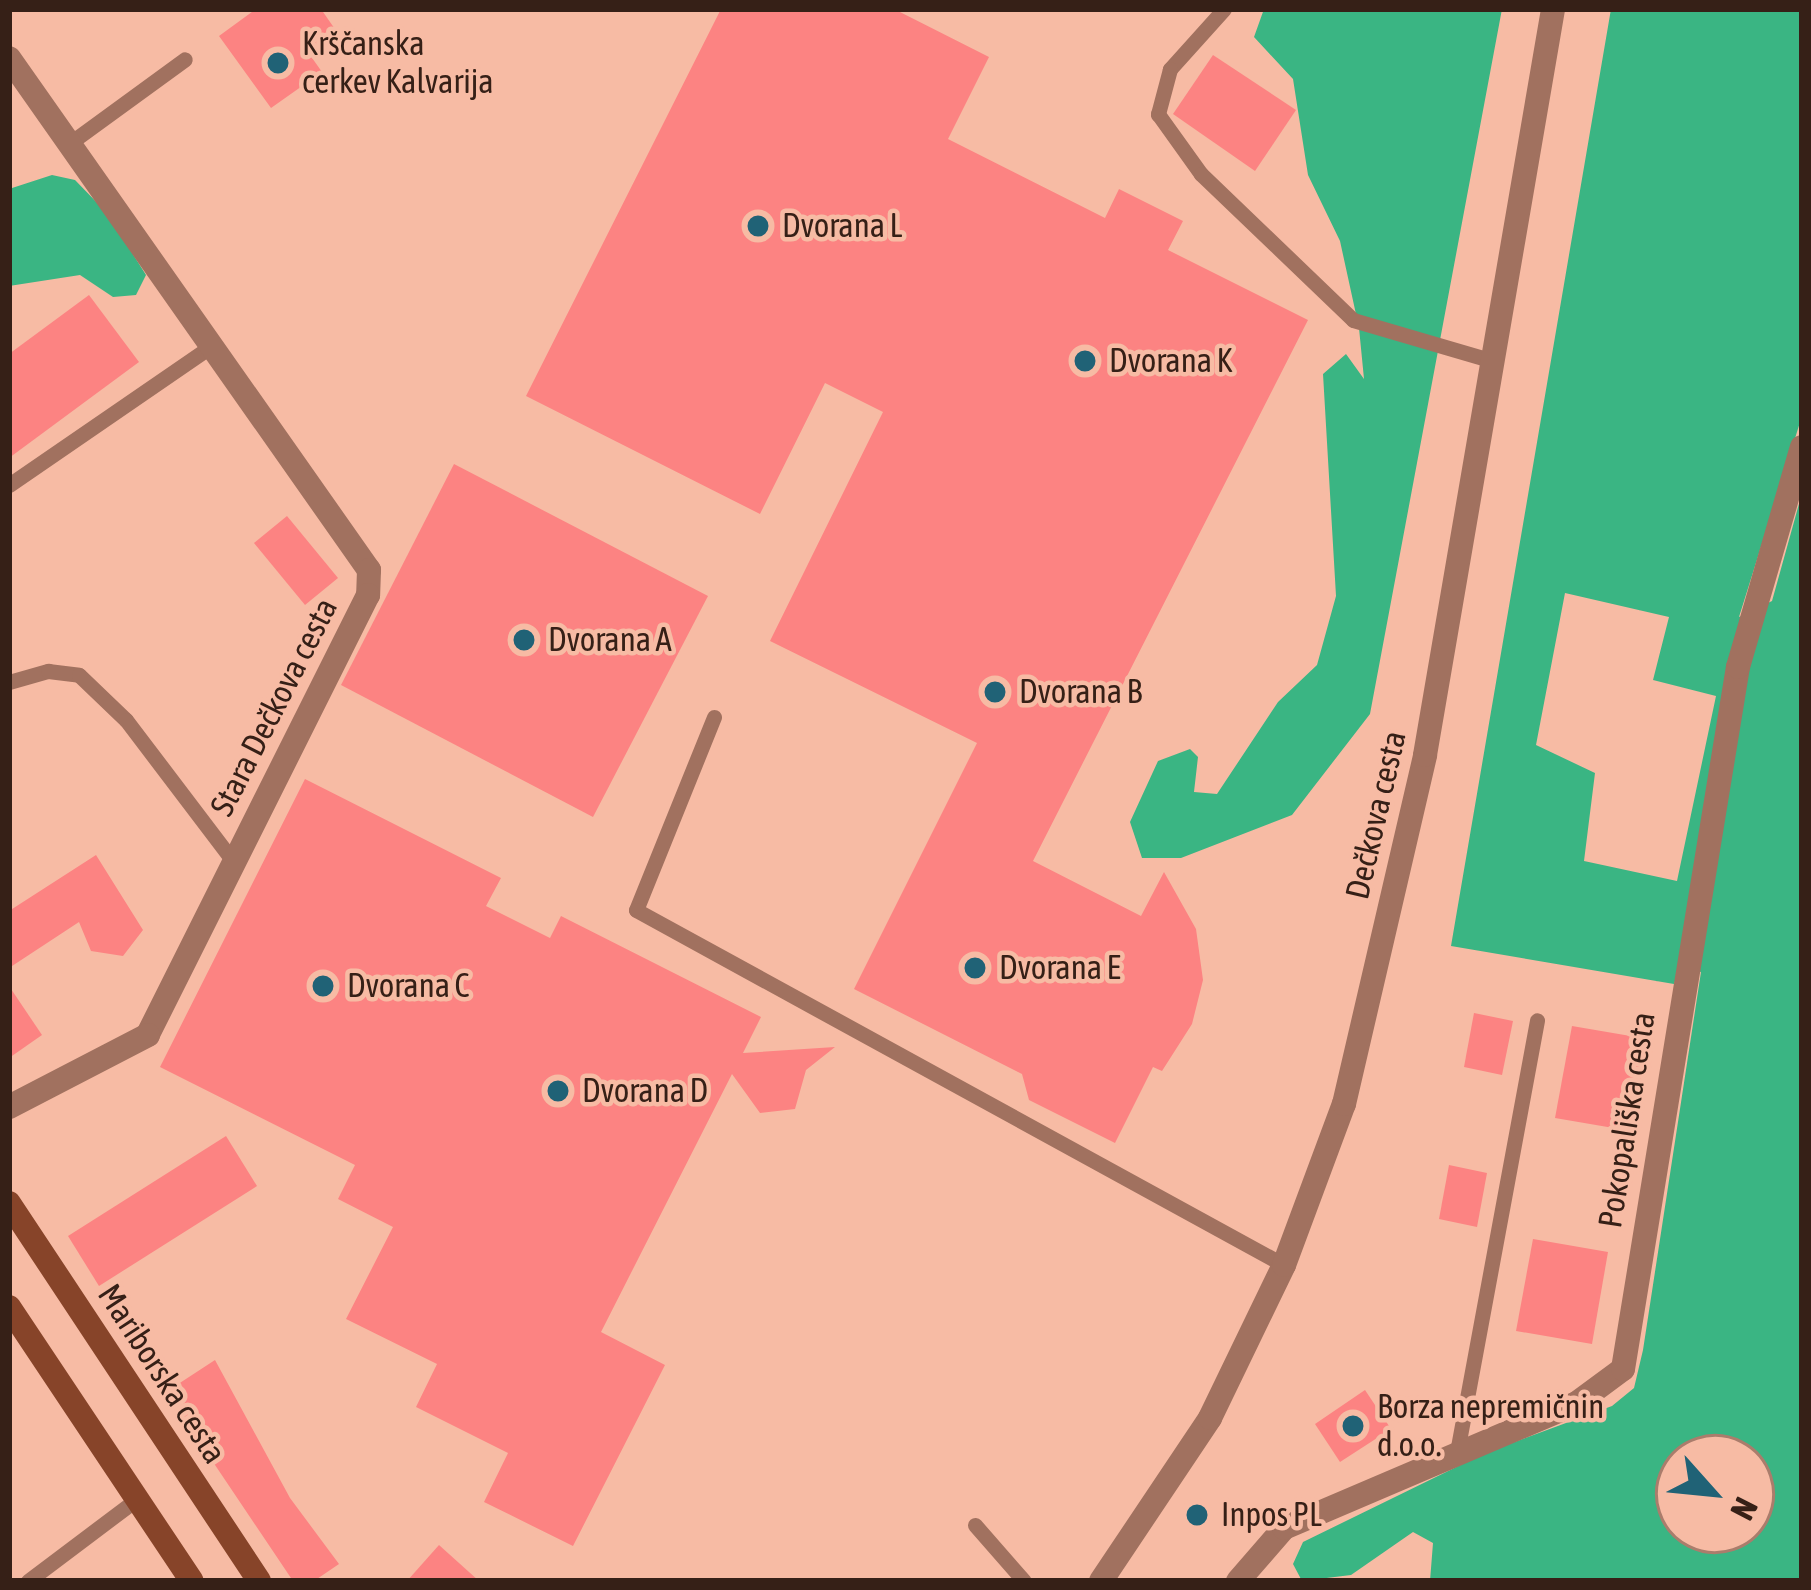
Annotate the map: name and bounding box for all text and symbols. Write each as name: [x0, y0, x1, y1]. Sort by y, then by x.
place label: Krščanska cerkev Kalvarija: [302, 24, 494, 102]
marker: Krščanska cerkev Kalvarija: [265, 50, 291, 76]
place label: Dvorana L: [782, 206, 902, 246]
marker: Dvorana L: [745, 213, 771, 239]
place label: Dvorana K: [1109, 341, 1233, 381]
marker: Dvorana K: [1072, 348, 1098, 374]
street label: Stara Dečkova cesta: [202, 592, 346, 822]
place label: Dvorana A: [548, 620, 672, 660]
marker: Dvorana A: [511, 627, 537, 653]
place label: Dvorana B: [1019, 672, 1142, 712]
marker: Dvorana B: [982, 679, 1008, 705]
street label: Dečkova cesta: [1337, 727, 1415, 903]
place label: Dvorana E: [999, 948, 1121, 988]
marker: Dvorana E: [962, 955, 988, 981]
place label: Dvorana C: [347, 966, 469, 1006]
marker: Dvorana C: [310, 973, 336, 999]
street label: Pokopališka cesta: [1590, 1009, 1664, 1231]
place label: Dvorana D: [582, 1071, 708, 1111]
marker: Dvorana D: [545, 1078, 571, 1104]
street label: Mariborska cesta: [89, 1277, 235, 1471]
place label: Borza nepremičnin d.o.o.: [1377, 1387, 1604, 1465]
marker: Borza nepremičnin d.o.o.: [1340, 1413, 1366, 1439]
north arrow: [1655, 1434, 1775, 1554]
text: N: [1723, 1492, 1766, 1526]
place label: Inpos PL: [1221, 1495, 1322, 1535]
marker: Inpos PL: [1184, 1502, 1210, 1528]

